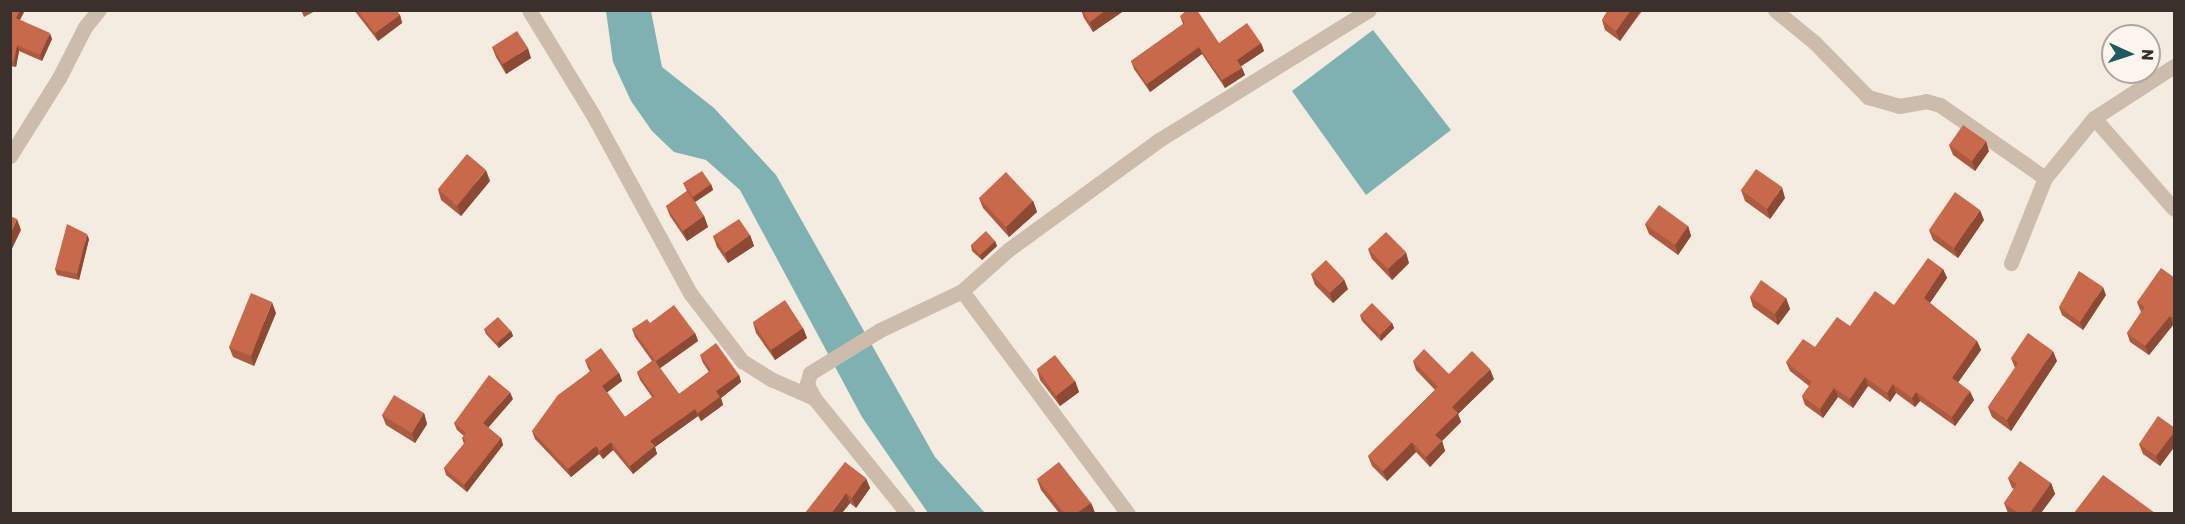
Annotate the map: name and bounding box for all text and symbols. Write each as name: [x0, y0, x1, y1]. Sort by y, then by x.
north arrow: [2101, 24, 2161, 84]
text: N: [2138, 49, 2157, 61]

